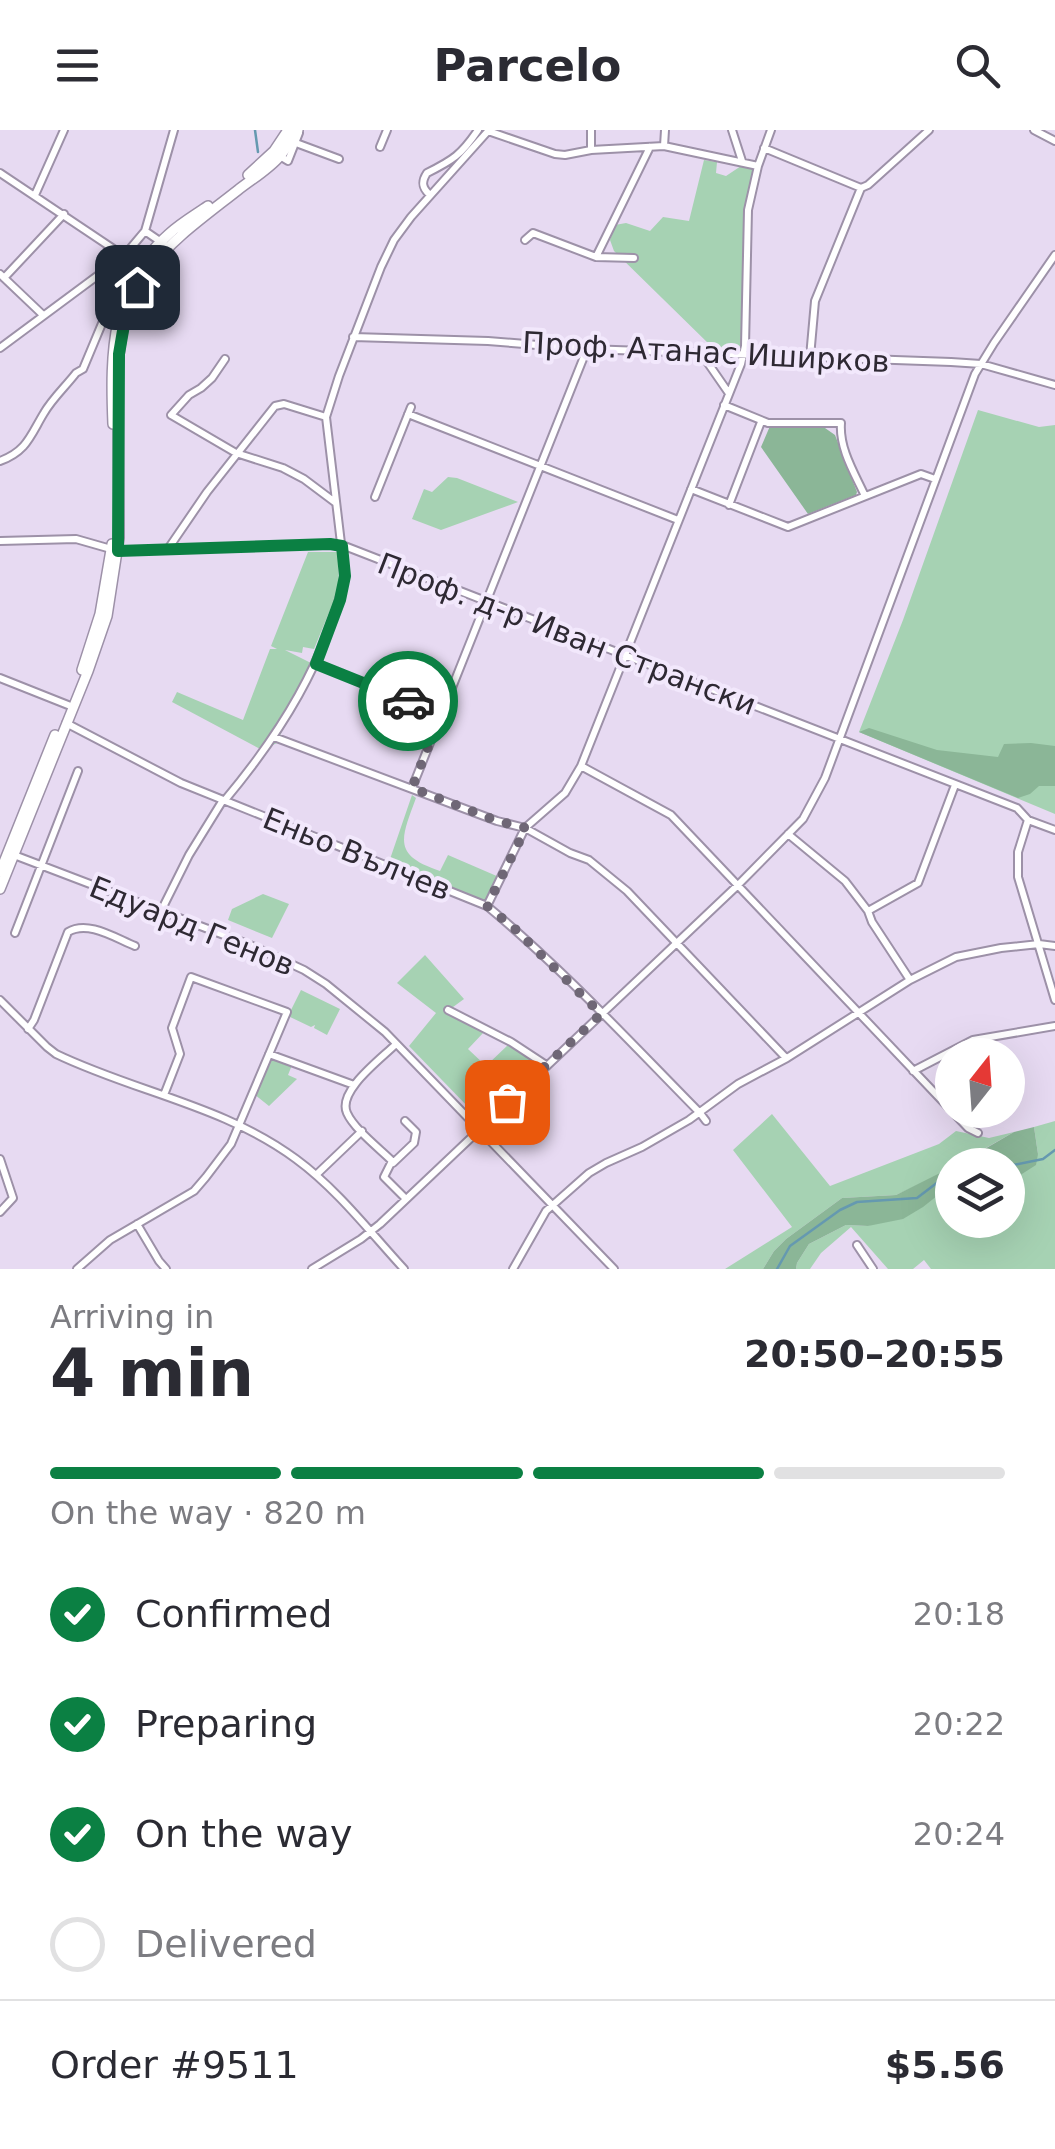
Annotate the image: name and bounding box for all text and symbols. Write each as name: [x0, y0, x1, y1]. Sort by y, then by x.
icon: menu: [50, 38, 105, 93]
icon: search: [950, 38, 1005, 93]
text: Parcelo: [434, 39, 621, 92]
pin: [95, 245, 180, 330]
icon: home: [110, 260, 165, 315]
street label: Проф. Атанас Иширков: [521, 325, 891, 379]
street label: Проф. д-р Иван Странски: [373, 546, 761, 722]
courier: [358, 651, 458, 751]
icon: car: [381, 674, 436, 729]
street label: Еньо Вълчев: [258, 801, 456, 907]
street label: Едуард Генов: [85, 869, 299, 983]
north arrow: [935, 1038, 1025, 1128]
map controls: [935, 1038, 1025, 1238]
pin: [465, 1060, 550, 1145]
icon: bag: [480, 1075, 535, 1130]
button: layers: [935, 1148, 1025, 1238]
text: Arriving in: [50, 1298, 214, 1336]
text: 20:50–20:55: [744, 1332, 1005, 1376]
text: 4 min: [50, 1336, 254, 1411]
text: On the way · 820 m: [50, 1494, 366, 1532]
icon: check: [50, 1587, 105, 1642]
text: Confirmed: [135, 1592, 332, 1636]
text: 20:18: [913, 1595, 1005, 1633]
icon: check: [50, 1697, 105, 1752]
text: Preparing: [135, 1702, 317, 1746]
text: 20:22: [913, 1705, 1005, 1743]
icon: check: [50, 1807, 105, 1862]
text: On the way: [135, 1812, 352, 1856]
text: 20:24: [913, 1815, 1005, 1853]
text: Delivered: [135, 1922, 317, 1966]
text: Order #9511: [50, 2043, 299, 2087]
text: $5.56: [885, 2043, 1005, 2087]

